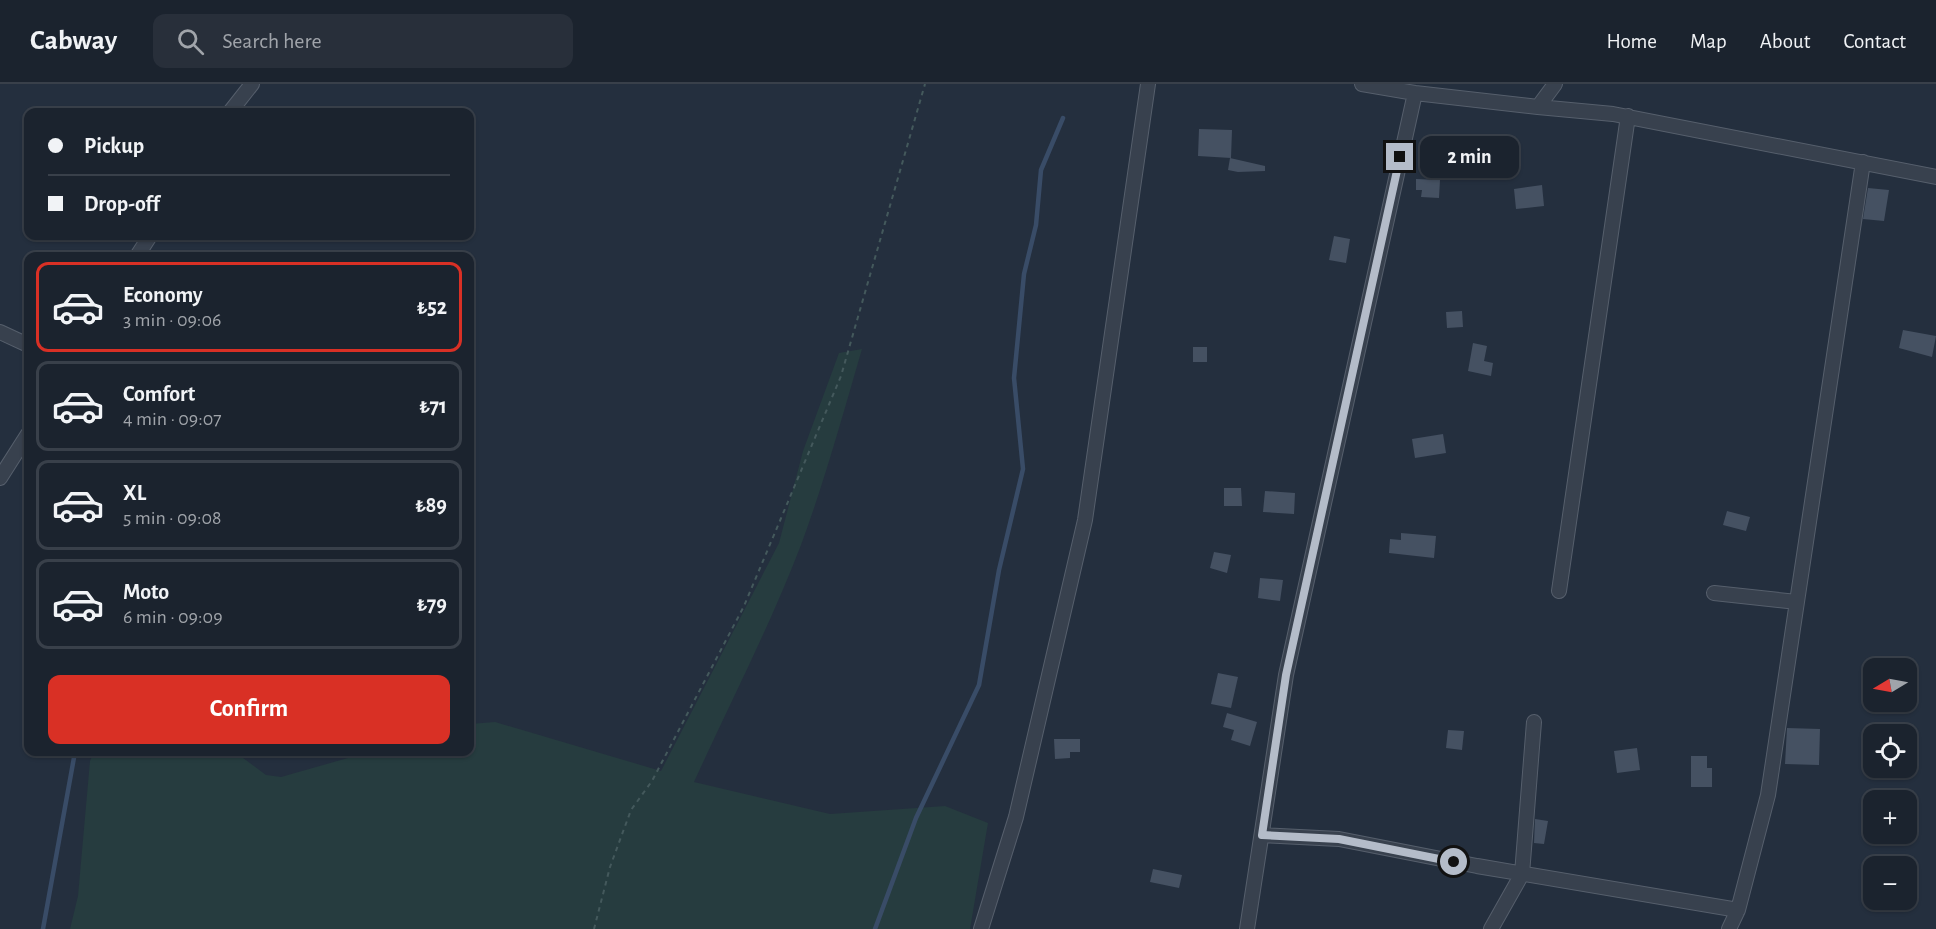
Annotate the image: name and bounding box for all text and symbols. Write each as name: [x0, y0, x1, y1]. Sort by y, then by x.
search box: [153, 14, 573, 68]
icon: search: [174, 25, 207, 58]
text: Cabway: [30, 27, 117, 55]
text: Search here: [222, 30, 322, 52]
text: Home: [1606, 31, 1657, 52]
text: Map: [1690, 31, 1727, 52]
text: About: [1760, 31, 1810, 52]
text: Contact: [1843, 31, 1906, 52]
text: Pickup: [84, 135, 144, 157]
callout: 2 min: [1421, 136, 1520, 178]
route end: [1386, 143, 1413, 170]
text: 2 min: [1447, 147, 1492, 167]
text: Drop-off: [84, 193, 160, 215]
icon: car: [51, 280, 105, 334]
text: Economy: [123, 284, 203, 306]
text: ₺52: [417, 296, 447, 318]
text: 3 min · 09:06: [123, 310, 221, 330]
icon: car: [51, 379, 105, 433]
text: Comfort: [123, 383, 195, 405]
text: ₺71: [419, 395, 447, 417]
text: 4 min · 09:07: [123, 409, 222, 429]
icon: car: [51, 478, 105, 532]
text: XL: [123, 482, 146, 504]
text: ₺89: [415, 494, 447, 516]
text: 5 min · 09:08: [123, 508, 222, 528]
icon: car: [51, 577, 105, 631]
text: Moto: [123, 581, 169, 603]
text: ₺79: [417, 593, 447, 615]
text: 6 min · 09:09: [123, 607, 223, 627]
north arrow: [1863, 658, 1917, 712]
map controls: [1863, 658, 1917, 910]
button: Confirm: [48, 675, 450, 744]
button: locate: [1863, 724, 1917, 778]
button: +: [1863, 790, 1917, 844]
route start: [1440, 848, 1467, 875]
button: −: [1863, 856, 1917, 910]

